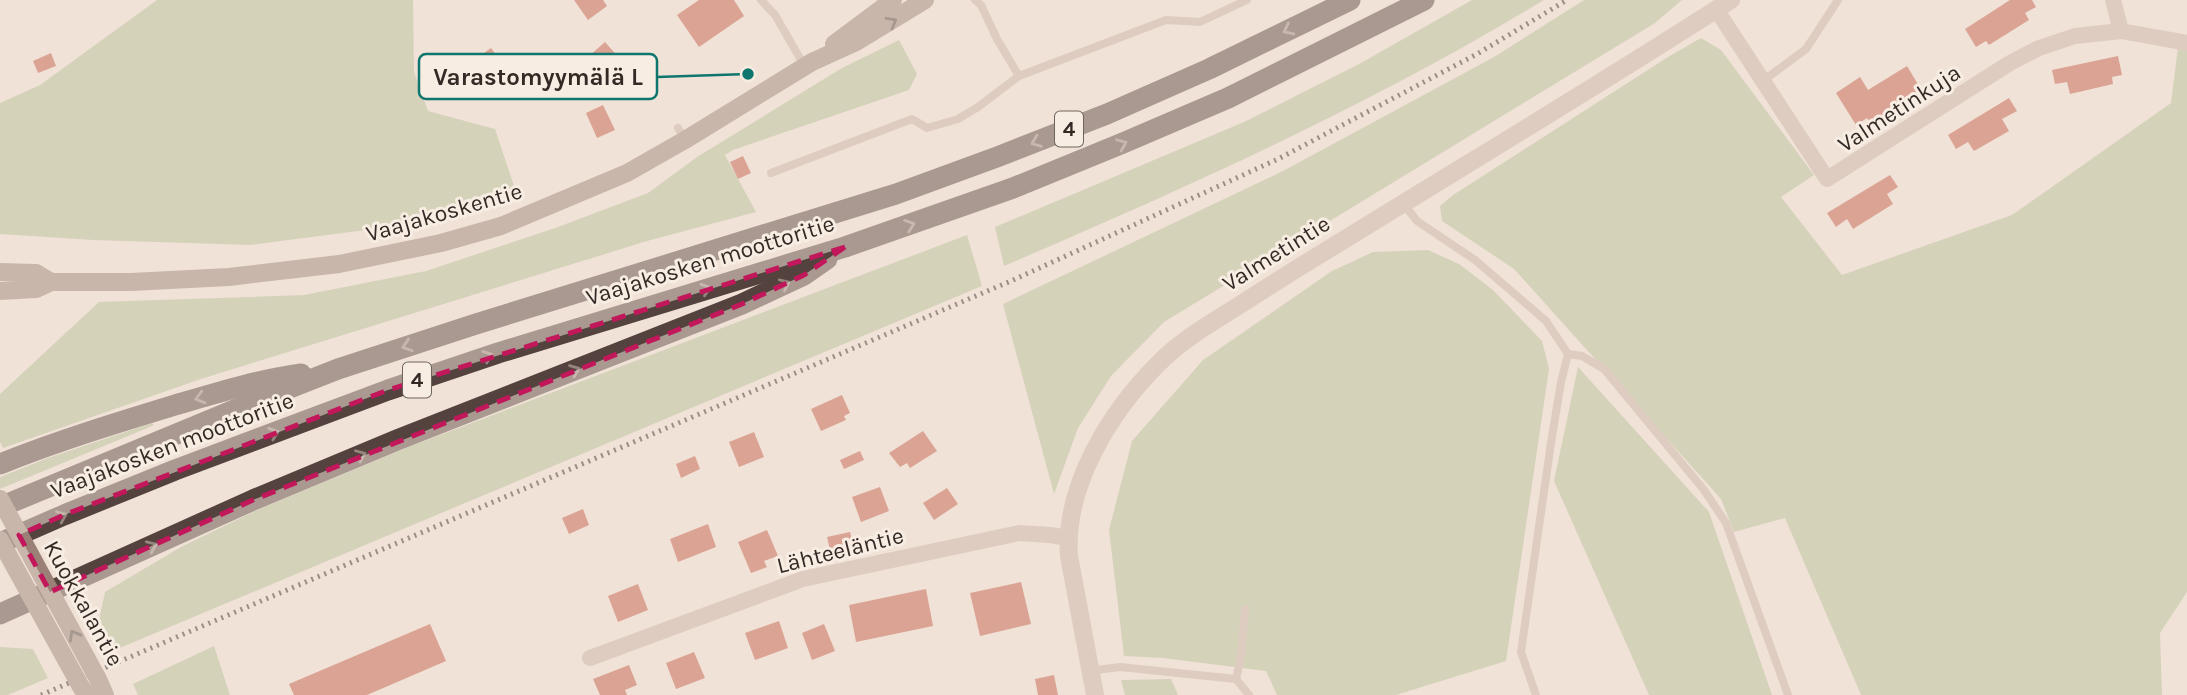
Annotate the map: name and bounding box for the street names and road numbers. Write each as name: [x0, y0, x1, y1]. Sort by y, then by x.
street label: Valmetinkuja: [1833, 59, 1966, 158]
road number: 4: [1055, 111, 1083, 146]
street label: Vaajakoskentie: [363, 177, 525, 248]
street label: Vaajakosken moottoritie: [583, 210, 838, 311]
street label: Valmetintie: [1218, 210, 1335, 297]
road number: 4: [403, 362, 431, 398]
street label: Vaajakosken moottoritie: [47, 387, 298, 504]
street label: Lähteeläntie: [774, 522, 906, 579]
street label: Kuokkalantie: [38, 536, 129, 671]

